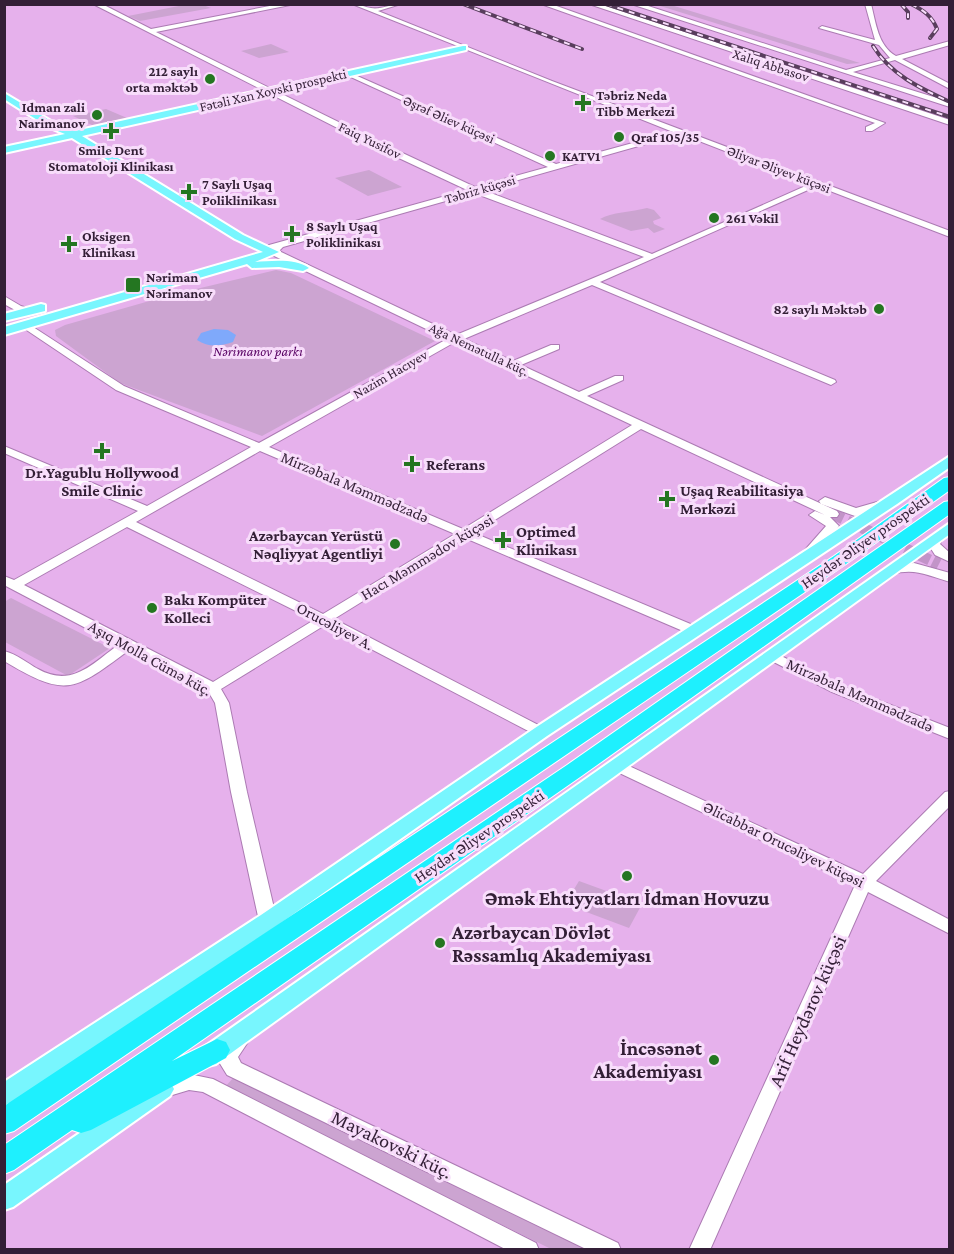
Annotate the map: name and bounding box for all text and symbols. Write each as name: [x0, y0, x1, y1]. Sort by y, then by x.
street label: Xalıq Abbasov: [731, 45, 812, 85]
place label: 212 saylı orta məktəb: [126, 63, 198, 95]
street label: Fətəli Xan Xoyski prospekti: [198, 65, 348, 115]
marker: 212 saylı orta məktəb: [203, 72, 217, 86]
place label: Təbriz Neda Tibb Merkezi: [596, 87, 675, 119]
street label: Əşrəf Əliev küçəsi: [401, 92, 498, 146]
marker: Təbriz Neda Tibb Merkezi: [574, 94, 592, 112]
place label: Idman zali Narimanov: [18, 99, 85, 131]
marker: Idman zali Narimanov: [90, 108, 104, 122]
street label: Faiq Yusifov: [336, 118, 404, 162]
marker: Smile Dent Stomatoloji Klinikası: [102, 122, 120, 140]
place label: Qraf 105/35: [631, 129, 699, 145]
marker: Qraf 105/35: [612, 130, 626, 144]
place label: Smile Dent Stomatoloji Klinikası: [48, 142, 174, 175]
street label: Əliyar Əliyev küçəsi: [725, 142, 833, 196]
place label: KATV1: [562, 148, 600, 164]
marker: KATV1: [543, 149, 557, 163]
street label: Təbriz küçəsi: [443, 171, 518, 207]
place label: 7 Saylı Uşaq Poliklinikası: [202, 176, 277, 208]
marker: 7 Saylı Uşaq Poliklinikası: [180, 183, 198, 201]
place label: 261 Vəkil: [726, 210, 779, 226]
marker: 261 Vəkil: [707, 211, 721, 225]
place label: 8 Saylı Uşaq Poliklinikası: [306, 218, 381, 250]
marker: 8 Saylı Uşaq Poliklinikası: [283, 225, 301, 243]
place label: Oksigen Klinikası: [82, 228, 135, 260]
marker: Oksigen Klinikası: [60, 235, 78, 253]
place label: Nəriman Nərimanov: [146, 269, 213, 301]
marker: Nəriman Nərimanov: [124, 276, 142, 294]
place label: 82 saylı Məktəb: [774, 301, 867, 317]
marker: 82 saylı Məktəb: [872, 302, 886, 316]
street label: Ağa Nemətulla küç.: [427, 319, 531, 379]
park label: Nərimanov parkı: [213, 343, 303, 359]
street label: Nazim Hacıyev: [350, 346, 430, 402]
marker: Dr.Yagublu Hollywood Smile Clinic: [93, 442, 111, 460]
street label: Mirzəbala Məmmədzadə: [279, 448, 431, 526]
marker: Referans: [403, 455, 421, 473]
place label: Referans: [426, 456, 486, 473]
place label: Dr.Yagublu Hollywood Smile Clinic: [25, 464, 179, 499]
place label: Uşaq Reabilitasiya Mərkəzi: [680, 482, 804, 517]
marker: Uşaq Reabilitasiya Mərkəzi: [658, 490, 676, 508]
street label: Heydər Əliyev prospekti: [798, 490, 933, 593]
street label: Hacı Məmmədov küçəsi: [358, 511, 497, 604]
place label: Optimed Klinikası: [516, 523, 577, 558]
place label: Azərbaycan Yerüstü Nəqliyyat Agentliyi: [248, 527, 383, 562]
marker: Optimed Klinikası: [494, 531, 512, 549]
marker: Azərbaycan Yerüstü Nəqliyyat Agentliyi: [388, 537, 402, 551]
place label: Bakı Kompüter Kolleci: [164, 591, 267, 626]
street label: Orucəliyev A.: [293, 599, 376, 654]
marker: Bakı Kompüter Kolleci: [145, 601, 159, 615]
street label: Aşıq Molla Cümə küç.: [85, 617, 214, 700]
street label: Mirzəbala Məmmədzadə: [784, 655, 936, 735]
street label: Heydər Əliyev prospekti: [411, 786, 548, 887]
street label: Əlicabbar Orucəliyev küçəsi: [700, 798, 867, 891]
marker: Əmək Ehtiyyatları İdman Hovuzu: [620, 869, 634, 883]
place label: Əmək Ehtiyyatları İdman Hovuzu: [485, 887, 770, 909]
place label: Azərbaycan Dövlət Rəssamlıq Akademiyası: [451, 921, 651, 966]
street label: Arif Heydərov küçəsi: [764, 932, 851, 1091]
marker: Azərbaycan Dövlət Rəssamlıq Akademiyası: [433, 936, 447, 950]
place label: İncəsənət Akademiyası: [592, 1037, 703, 1082]
marker: İncəsənət Akademiyası: [707, 1053, 721, 1067]
street label: Mayakovski küç.: [328, 1105, 456, 1184]

